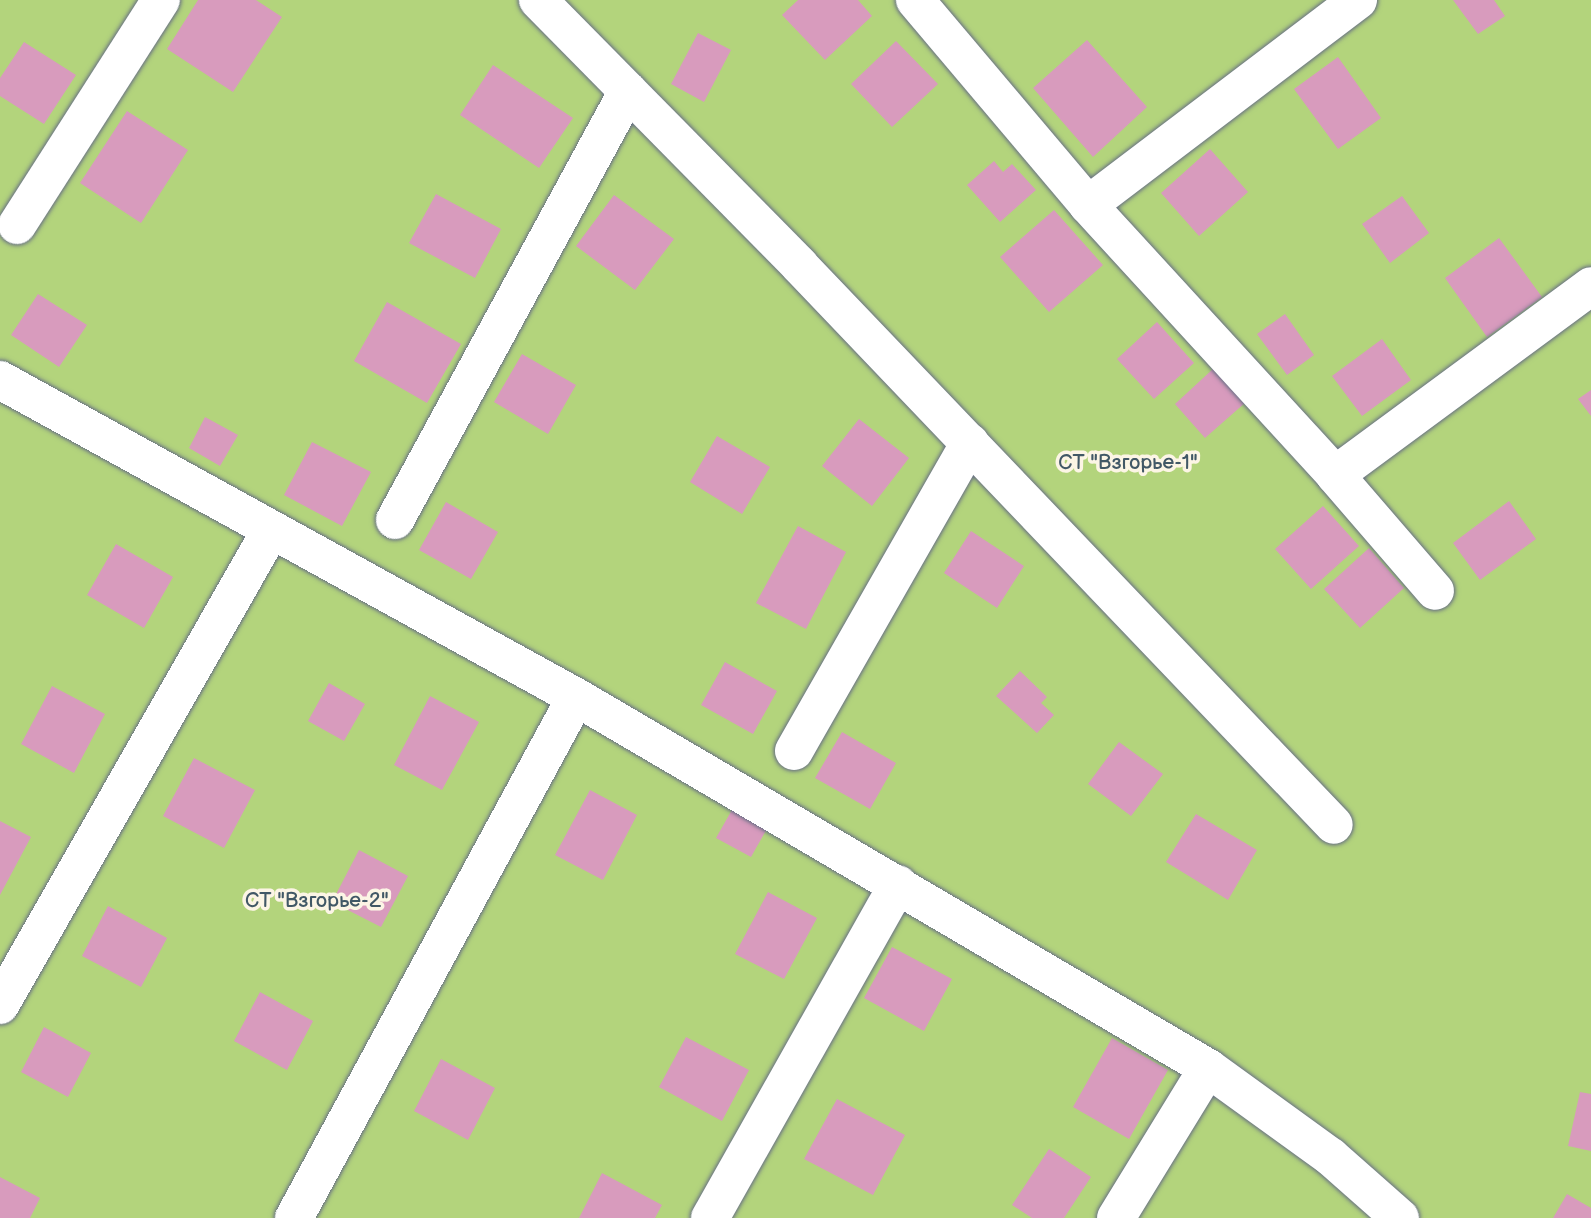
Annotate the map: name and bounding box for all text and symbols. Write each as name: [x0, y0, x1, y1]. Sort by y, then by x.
park label: СТ "Взгорье-1": [1058, 450, 1198, 476]
park label: СТ "Взгорье-2": [245, 888, 389, 914]

